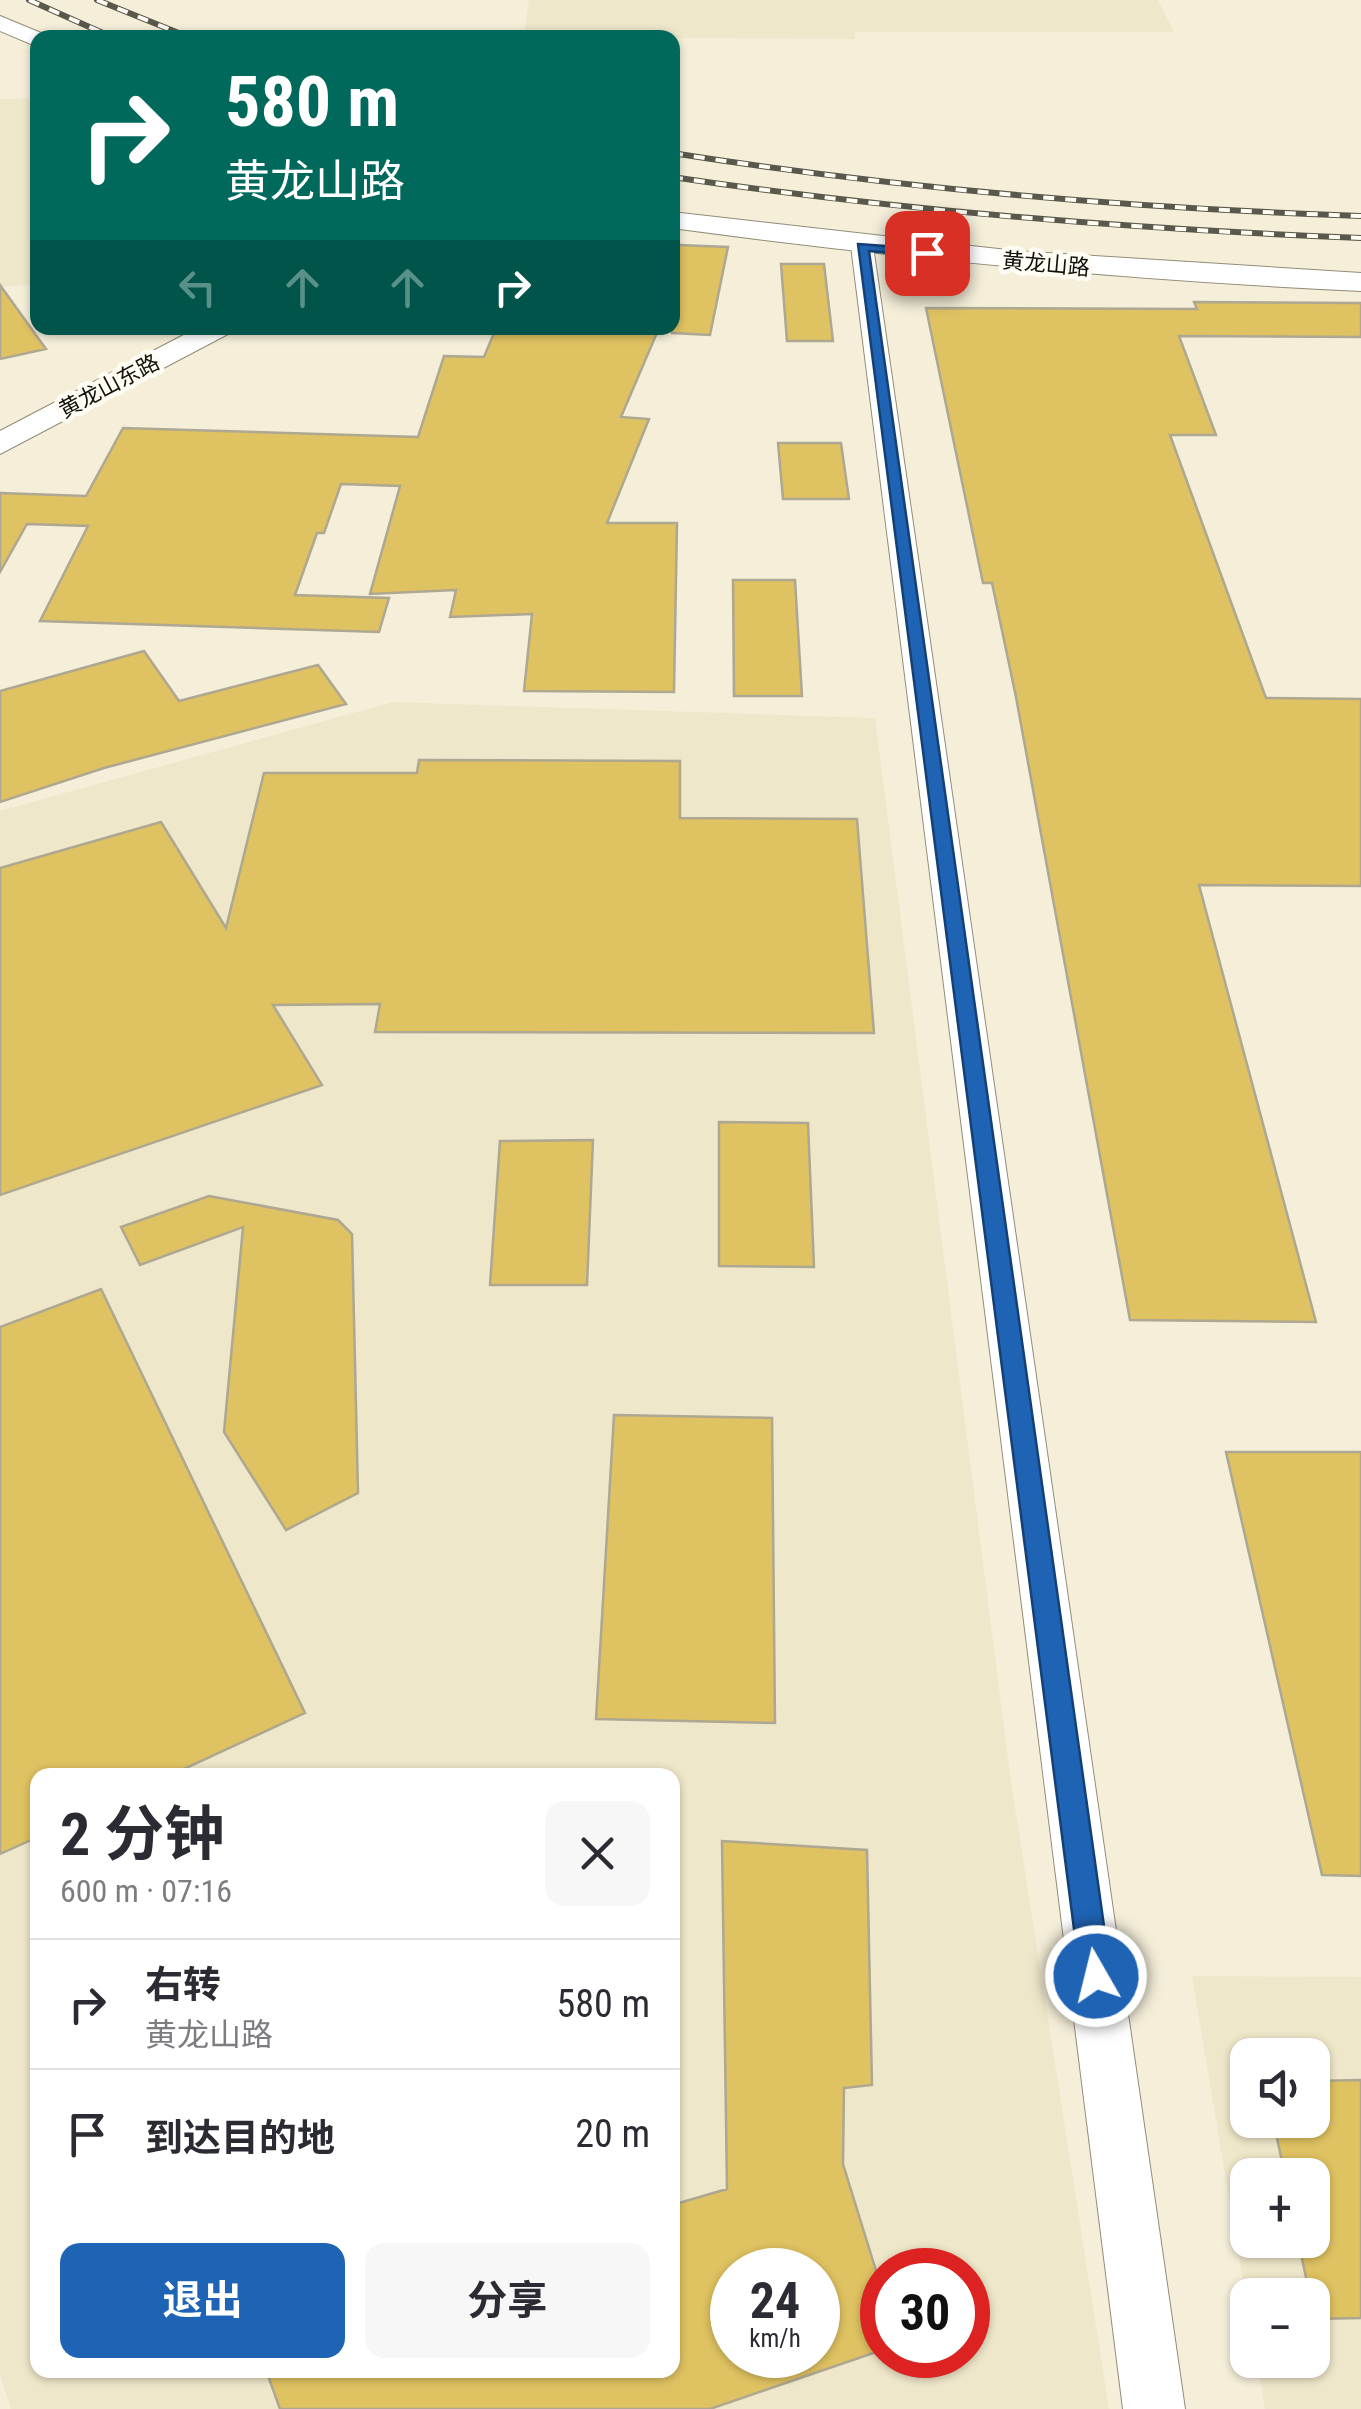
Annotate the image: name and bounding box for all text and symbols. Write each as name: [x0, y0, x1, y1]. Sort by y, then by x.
text: 580 m: [225, 61, 399, 143]
icon: right: [60, 70, 190, 200]
text: 黄龙山路: [225, 155, 405, 208]
pin: [885, 211, 970, 296]
icon: arrive: [900, 226, 955, 281]
street label: 黄龙山路: [1001, 248, 1091, 280]
icon: left: [170, 260, 225, 315]
icon: ahead: [275, 260, 330, 315]
icon: ahead: [380, 260, 435, 315]
icon: right: [485, 260, 540, 315]
street label: 黄龙山东路: [55, 349, 163, 423]
text: 2 分钟: [60, 1799, 224, 1870]
button: close: [545, 1801, 650, 1906]
text: 600 m · 07:16: [60, 1872, 232, 1910]
position arrow: [1044, 1924, 1148, 2028]
text: 右转: [145, 1963, 221, 2007]
icon: right: [60, 1977, 115, 2032]
text: 580 m: [556, 1982, 650, 2026]
text: 黄龙山路: [145, 2016, 273, 2054]
map controls: [1230, 2038, 1330, 2378]
button: sound: [1230, 2038, 1330, 2138]
icon: arrive: [60, 2107, 115, 2162]
text: 20 m: [575, 2112, 650, 2156]
text: 到达目的地: [145, 2116, 335, 2160]
button: +: [1230, 2158, 1330, 2258]
button: 退出: [60, 2243, 345, 2358]
button: 分享: [365, 2243, 650, 2358]
speed limit sign: 30: [860, 2248, 990, 2378]
text: 24: [750, 2272, 800, 2330]
button: −: [1230, 2278, 1330, 2378]
text: km/h: [749, 2324, 801, 2353]

